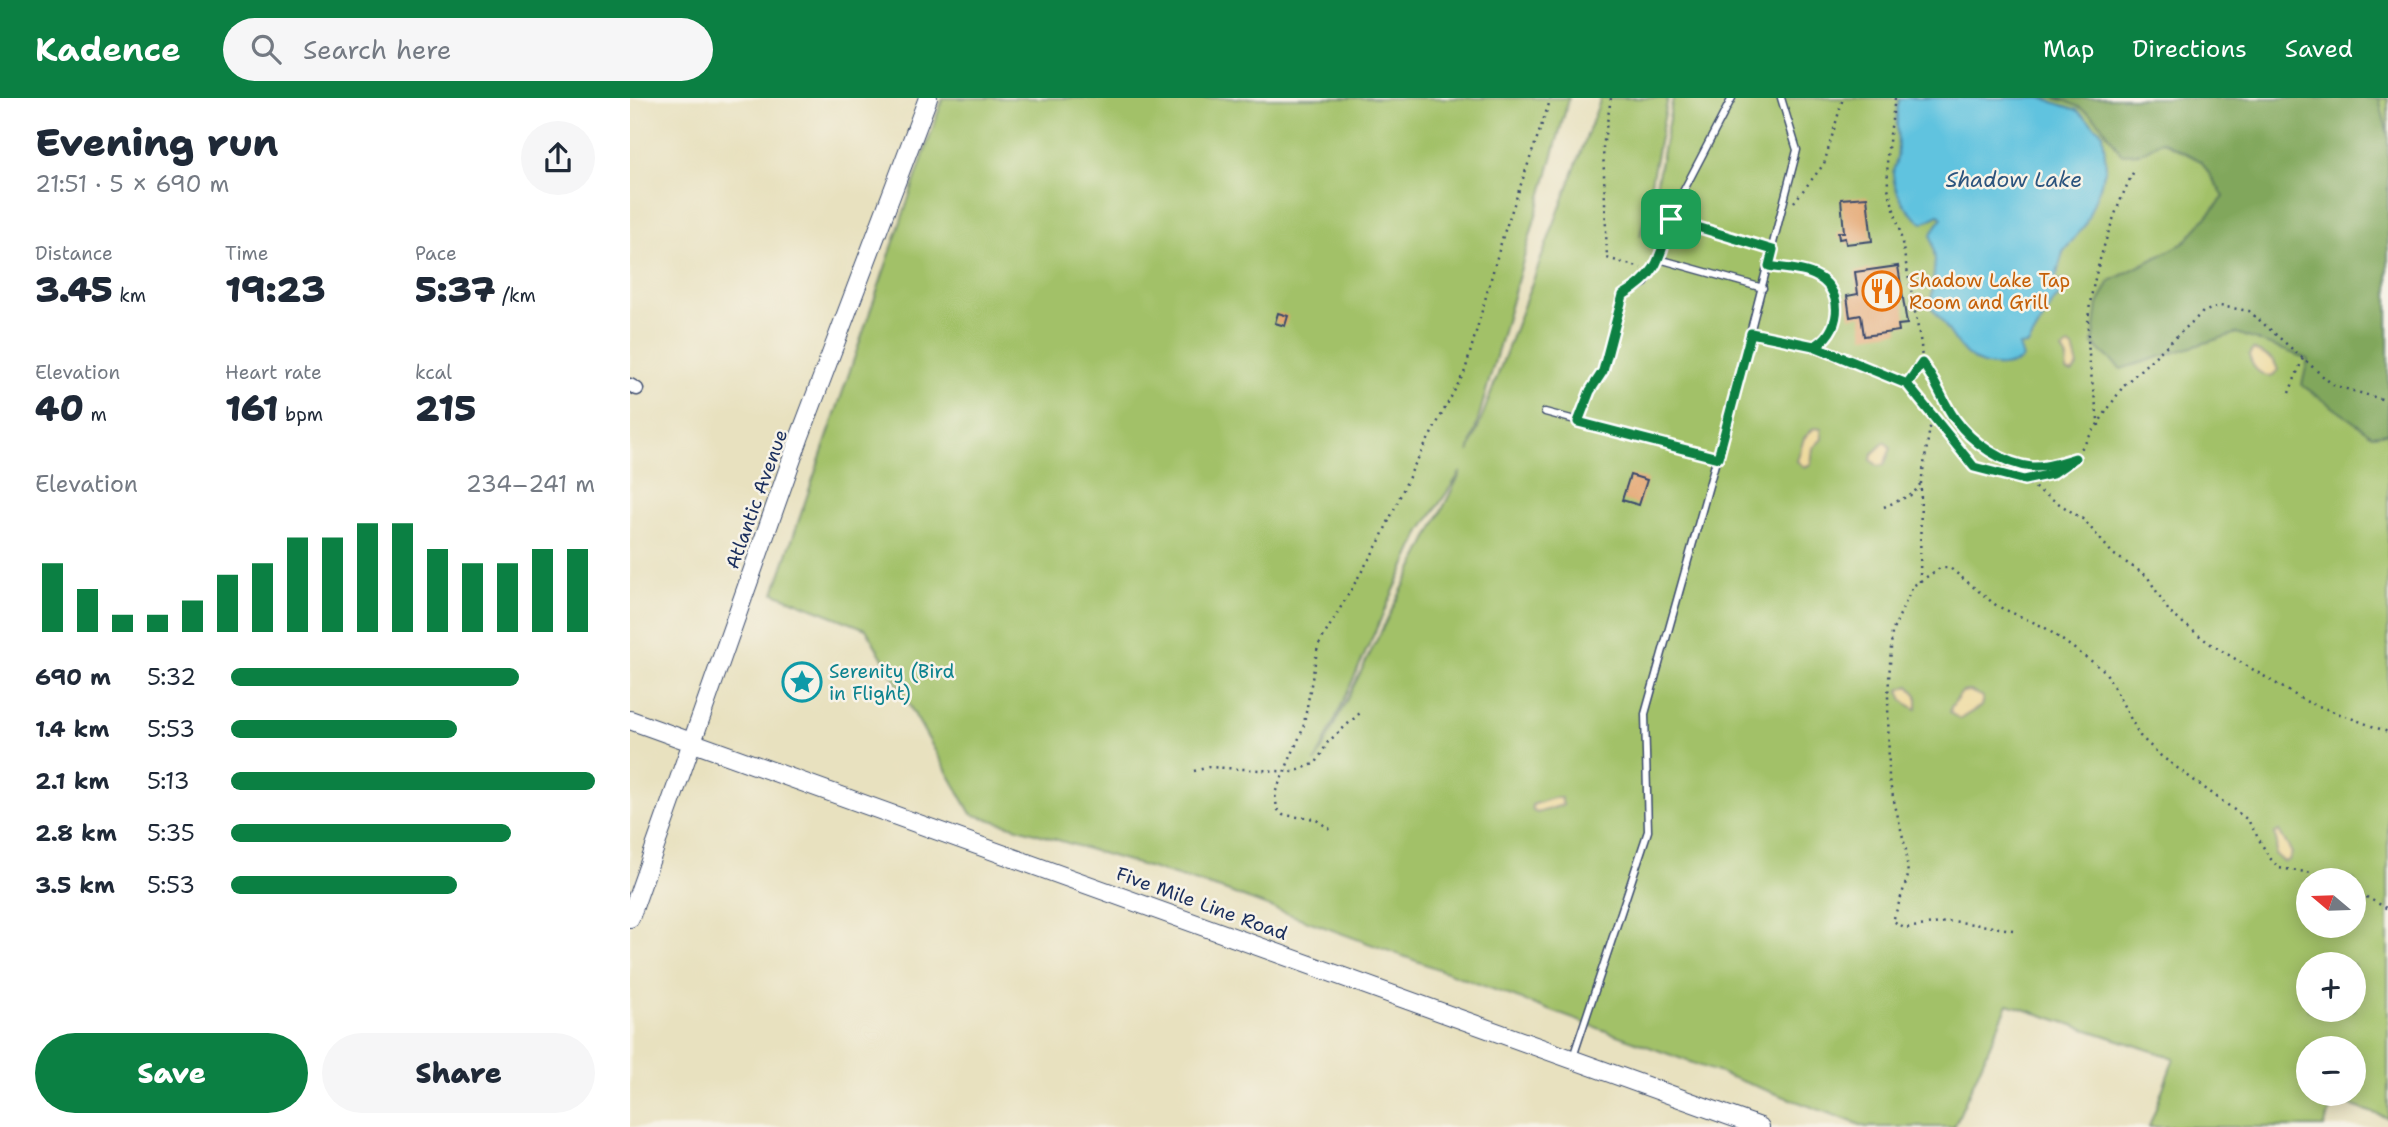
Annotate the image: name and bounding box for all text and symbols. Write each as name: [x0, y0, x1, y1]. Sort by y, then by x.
search box: [223, 18, 713, 81]
text: Kadence: [35, 27, 181, 72]
icon: search: [247, 30, 285, 68]
text: Search here: [303, 32, 451, 67]
text: Map: [2043, 33, 2094, 65]
text: Directions: [2132, 33, 2247, 65]
text: Saved: [2285, 33, 2353, 65]
text: Evening run: [35, 117, 278, 168]
button: share: [521, 121, 595, 195]
water label: Shadow Lake: [1946, 166, 2082, 194]
text: 21:51 · 5 × 690 m: [35, 169, 229, 199]
pin: [1641, 189, 1701, 249]
icon: arrive: [1652, 200, 1690, 238]
text: Distance: [35, 241, 113, 266]
text: Time: [225, 241, 269, 266]
text: Pace: [415, 241, 457, 266]
text: 3.45: [35, 266, 113, 313]
text: 19:23: [225, 266, 325, 313]
text: 5:37: [415, 266, 495, 313]
place label: Shadow Lake Tap Room and Grill: [1909, 268, 2070, 315]
restaurant icon: Shadow Lake Tap Room and Grill: [1861, 270, 1903, 312]
text: km: [113, 283, 146, 308]
text: /km: [495, 283, 536, 308]
text: Elevation: [35, 360, 120, 385]
text: Heart rate: [225, 360, 322, 385]
text: kcal: [415, 360, 452, 385]
text: 40: [35, 385, 84, 432]
text: 161: [225, 385, 279, 432]
text: 215: [415, 385, 476, 432]
text: m: [84, 402, 107, 427]
text: bpm: [279, 402, 323, 427]
street label: Atlantic Avenue: [720, 426, 793, 572]
text: Elevation: [35, 469, 138, 499]
text: 234–241 m: [466, 469, 595, 499]
place label: Serenity (Bird in Flight): [829, 659, 955, 706]
place icon: Serenity (Bird in Flight): [781, 661, 823, 703]
text: 690 m: [35, 662, 111, 692]
text: 5:32: [147, 662, 196, 692]
text: 1.4 km: [35, 714, 109, 744]
text: 5:53: [147, 714, 195, 744]
text: 2.1 km: [35, 766, 109, 796]
text: 5:13: [147, 766, 190, 796]
text: 2.8 km: [35, 818, 117, 848]
text: 5:35: [147, 818, 195, 848]
street label: Five Mile Line Road: [1113, 861, 1291, 946]
north arrow: [2296, 868, 2366, 938]
map controls: [2296, 868, 2366, 1106]
text: 3.5 km: [35, 870, 115, 900]
text: 5:53: [147, 870, 195, 900]
button: +: [2296, 952, 2366, 1022]
button: Save: [35, 1033, 308, 1113]
button: Share: [322, 1033, 595, 1113]
button: −: [2296, 1036, 2366, 1106]

